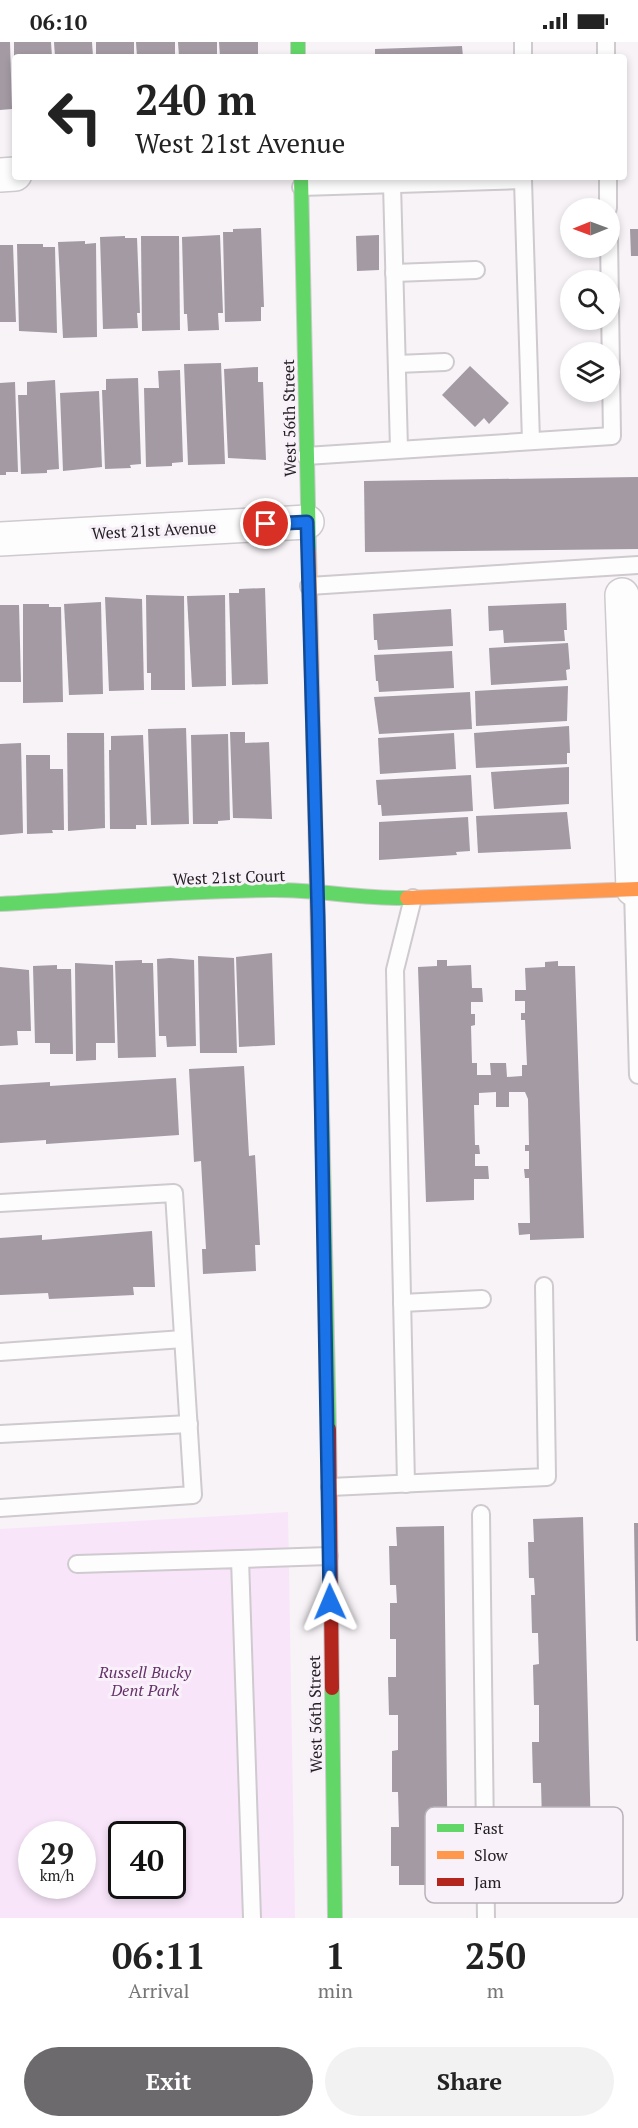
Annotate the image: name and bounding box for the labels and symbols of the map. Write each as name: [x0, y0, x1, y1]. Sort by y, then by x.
north arrow: [560, 198, 620, 258]
street label: West 56th Street: [277, 359, 301, 477]
pin: [240, 498, 291, 549]
street label: West 21st Avenue: [91, 516, 217, 544]
street label: West 21st Court: [172, 864, 286, 890]
position arrow: [298, 1570, 362, 1634]
street label: West 56th Street: [303, 1655, 327, 1773]
park label: Russell Bucky Dent Park: [98, 1661, 192, 1701]
legend: [425, 1807, 623, 1903]
text: Fast: [474, 1817, 504, 1839]
speed limit sign: 40: [108, 1821, 186, 1899]
text: Slow: [474, 1844, 508, 1866]
text: Jam: [474, 1871, 502, 1893]

